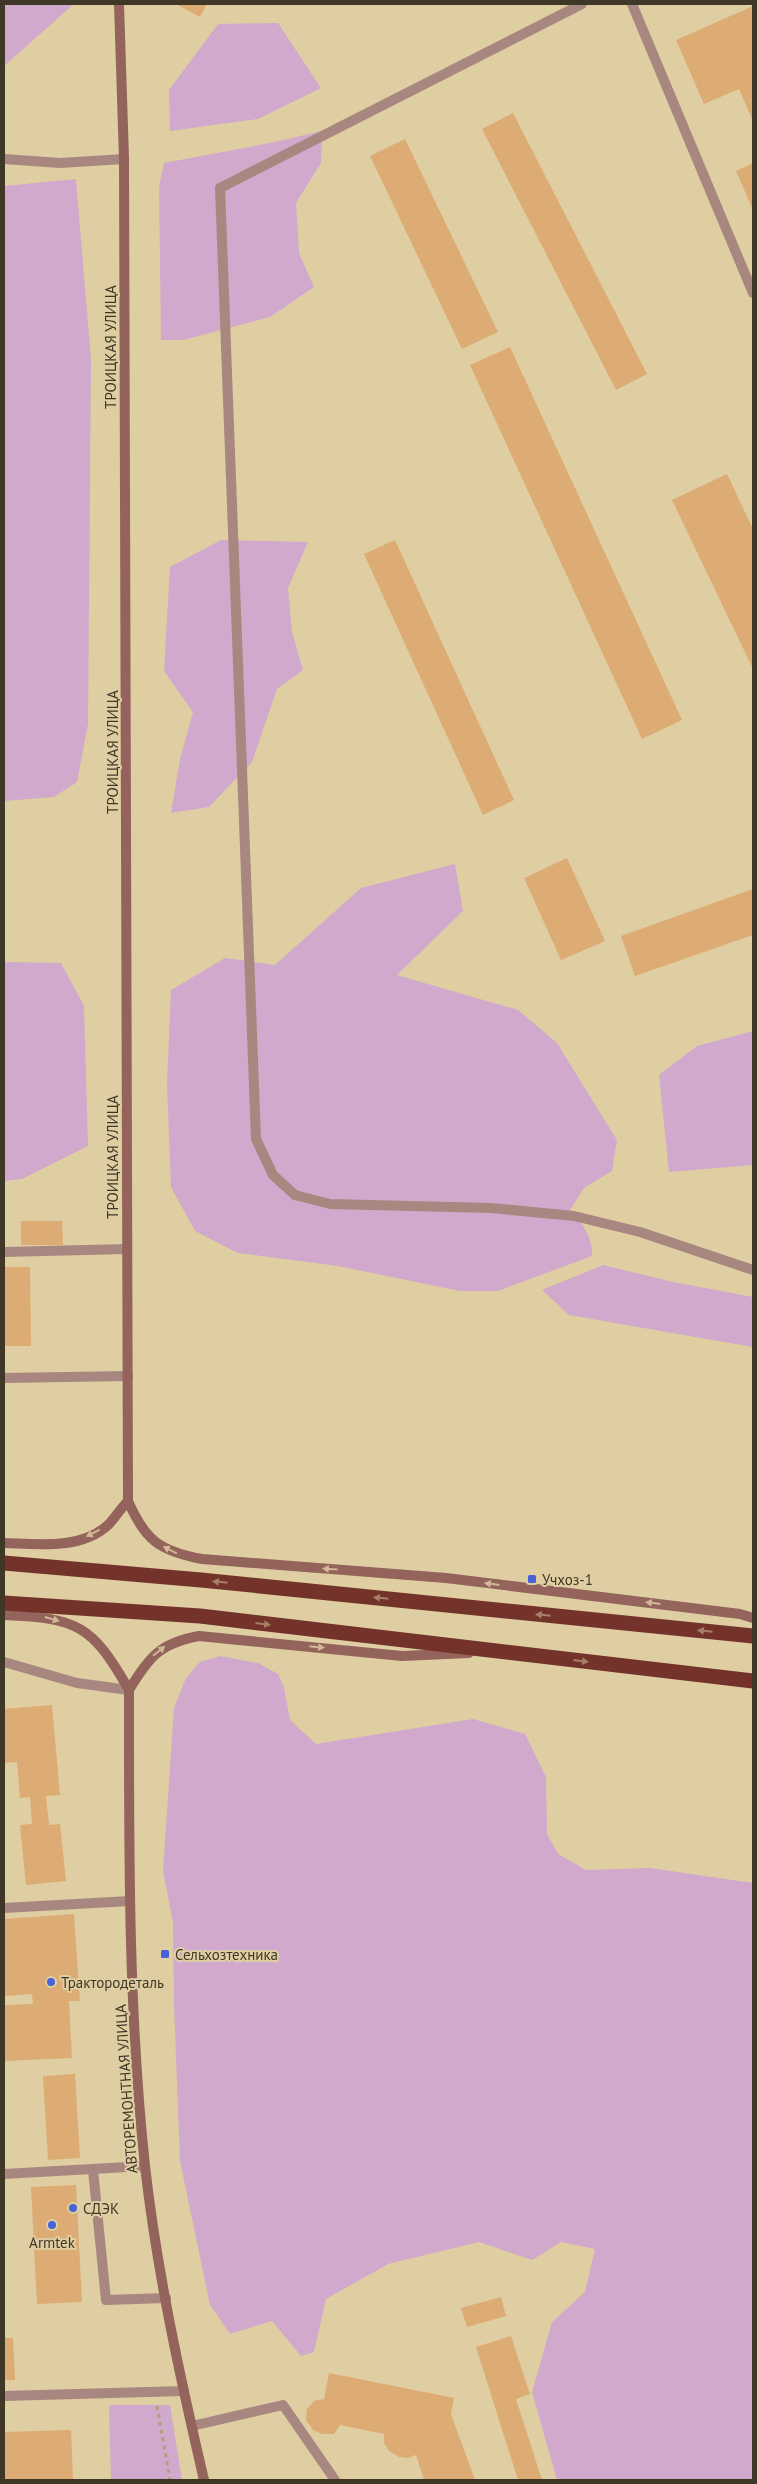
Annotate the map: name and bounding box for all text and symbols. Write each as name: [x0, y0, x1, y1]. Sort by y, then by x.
street label: ТРОИЦКАЯ УЛИЦА: [101, 285, 120, 409]
street label: ТРОИЦКАЯ УЛИЦА: [103, 690, 122, 814]
street label: ТРОИЦКАЯ УЛИЦА: [103, 1095, 122, 1219]
one-way arrow: [85, 1529, 100, 1537]
one-way arrow: [162, 1546, 177, 1554]
one-way arrow: [322, 1565, 338, 1573]
place label: Учхоз-1: [542, 1570, 593, 1589]
marker: Учхоз-1: [526, 1573, 538, 1585]
one-way arrow: [211, 1578, 227, 1586]
one-way arrow: [484, 1580, 500, 1588]
one-way arrow: [373, 1594, 389, 1602]
one-way arrow: [645, 1599, 661, 1607]
one-way arrow: [535, 1611, 551, 1619]
one-way arrow: [45, 1615, 60, 1623]
one-way arrow: [256, 1620, 272, 1628]
one-way arrow: [696, 1627, 712, 1635]
one-way arrow: [309, 1644, 325, 1652]
one-way arrow: [152, 1646, 165, 1657]
one-way arrow: [574, 1657, 590, 1665]
place label: Сельхозтехника: [175, 1945, 278, 1964]
marker: Сельхозтехника: [159, 1948, 171, 1960]
place label: Трактородеталь: [61, 1973, 164, 1992]
marker: Трактородеталь: [45, 1976, 57, 1988]
street label: АВТОРЕМОНТНАЯ УЛИЦА: [111, 2004, 141, 2174]
place label: СДЭК: [83, 2199, 119, 2218]
marker: СДЭК: [67, 2202, 79, 2214]
marker: Armtek: [46, 2219, 58, 2231]
place label: Armtek: [29, 2233, 76, 2252]

